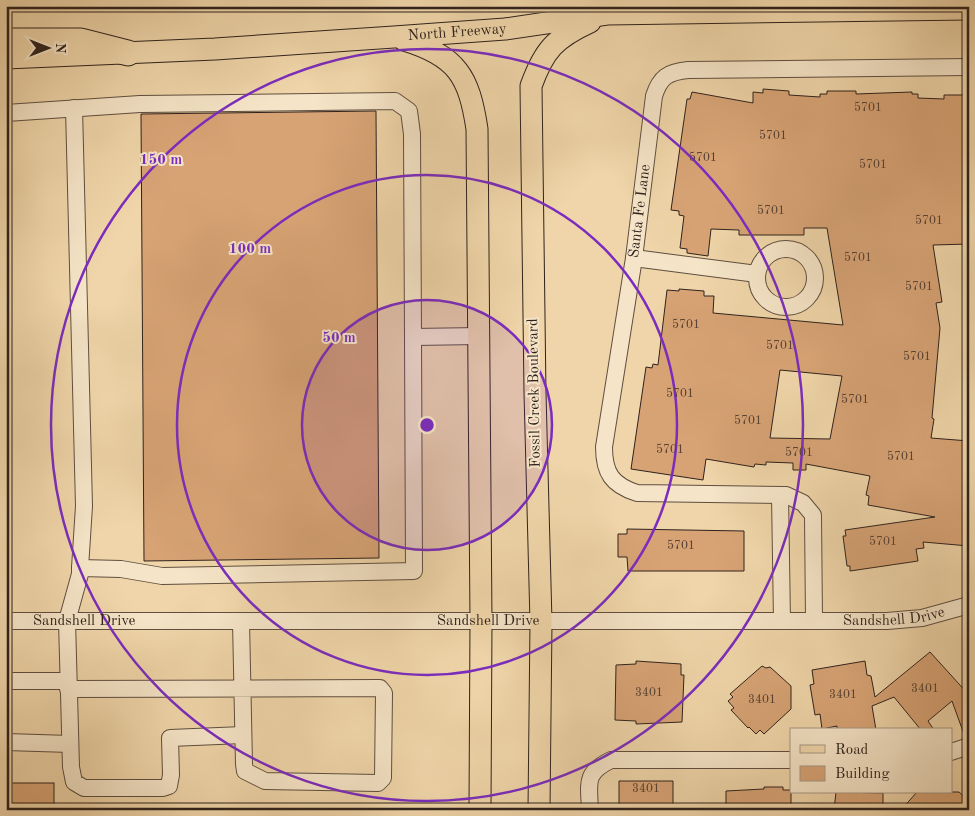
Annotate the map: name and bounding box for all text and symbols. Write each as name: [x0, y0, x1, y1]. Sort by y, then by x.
street label: North Freeway: [407, 21, 507, 43]
north arrow: [22, 22, 72, 72]
text: N: [53, 43, 67, 54]
house number: 5701: [854, 101, 882, 114]
house number: 5701: [759, 129, 787, 142]
house number: 5701: [689, 151, 717, 164]
text: 150 m: [140, 153, 182, 168]
house number: 5701: [859, 158, 887, 171]
street label: Santa Fe Lane: [627, 163, 653, 259]
house number: 5701: [757, 204, 785, 217]
house number: 5701: [915, 214, 943, 227]
text: 100 m: [229, 242, 271, 257]
house number: 5701: [844, 251, 872, 264]
house number: 5701: [905, 280, 933, 293]
street label: Fossil Creek Boulevard: [526, 318, 544, 468]
house number: 5701: [672, 318, 700, 331]
text: 50 m: [322, 331, 356, 346]
house number: 5701: [766, 339, 794, 352]
house number: 5701: [903, 350, 931, 363]
house number: 5701: [666, 387, 694, 400]
house number: 5701: [841, 393, 869, 406]
house number: 5701: [734, 414, 762, 427]
centre of rings: [418, 416, 436, 434]
house number: 5701: [656, 443, 684, 456]
house number: 5701: [785, 446, 813, 459]
house number: 5701: [887, 450, 915, 463]
house number: 5701: [869, 535, 897, 548]
house number: 5701: [667, 539, 695, 552]
street label: Sandshell Drive: [843, 605, 946, 629]
street label: Sandshell Drive: [33, 614, 135, 629]
street label: Sandshell Drive: [437, 614, 539, 629]
house number: 3401: [911, 683, 939, 695]
house number: 3401: [635, 687, 663, 699]
house number: 3401: [829, 689, 857, 701]
house number: 3401: [748, 694, 776, 706]
legend: [790, 728, 952, 794]
text: Road: [835, 743, 869, 758]
text: Building: [835, 767, 890, 782]
house number: 3401: [632, 783, 660, 795]

